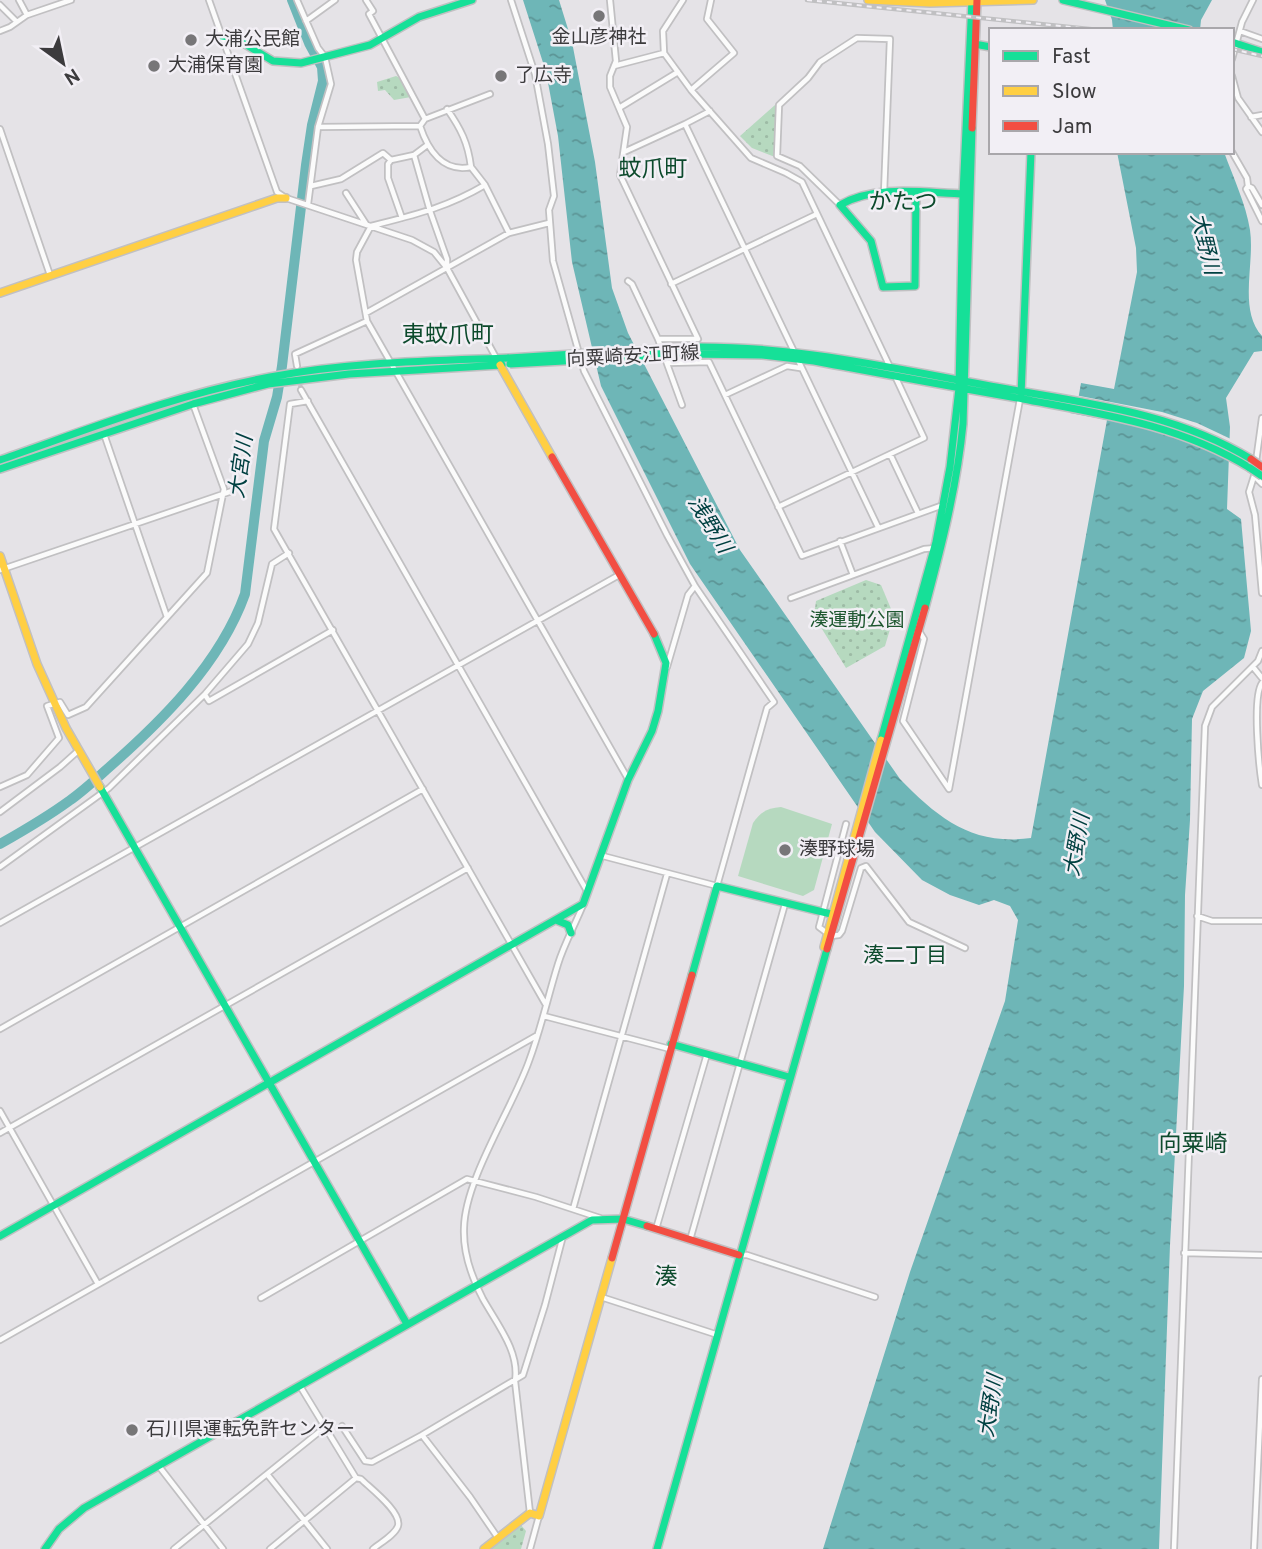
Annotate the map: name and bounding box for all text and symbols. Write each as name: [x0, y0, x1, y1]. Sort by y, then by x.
marker: 金山彦神社: [591, 8, 607, 24]
place label: 金山彦神社: [551, 26, 647, 50]
north arrow: [28, 28, 98, 98]
place label: 大浦公民館: [205, 28, 300, 52]
legend: [989, 28, 1234, 154]
marker: 大浦公民館: [183, 32, 199, 48]
text: Fast: [1052, 44, 1091, 71]
place label: 大浦保育園: [168, 54, 263, 78]
marker: 大浦保育園: [146, 58, 162, 74]
text: N: [59, 62, 83, 89]
place label: 了広寺: [515, 64, 572, 88]
marker: 了広寺: [493, 68, 509, 84]
text: Slow: [1052, 79, 1097, 106]
text: Jam: [1052, 114, 1093, 141]
district label: 蚊爪町: [619, 156, 688, 185]
district label: かたつ: [869, 189, 938, 218]
water label: 大野川: [1183, 210, 1225, 280]
district label: 東蚊爪町: [402, 322, 494, 351]
street label: 向粟崎安江町線: [566, 342, 700, 372]
water label: 大宮川: [224, 432, 260, 500]
water label: 浅野川: [681, 491, 738, 561]
park label: 湊運動公園: [809, 609, 905, 633]
water label: 大野川: [1059, 810, 1097, 878]
place label: 湊野球場: [799, 838, 875, 862]
marker: 湊野球場: [777, 842, 793, 858]
district label: 湊二丁目: [863, 943, 947, 970]
district label: 向粟崎: [1159, 1131, 1228, 1160]
district label: 湊: [655, 1264, 678, 1293]
water label: 大野川: [974, 1371, 1011, 1439]
place label: 石川県運転免許センター: [146, 1418, 355, 1442]
marker: 石川県運転免許センター: [124, 1422, 140, 1438]

